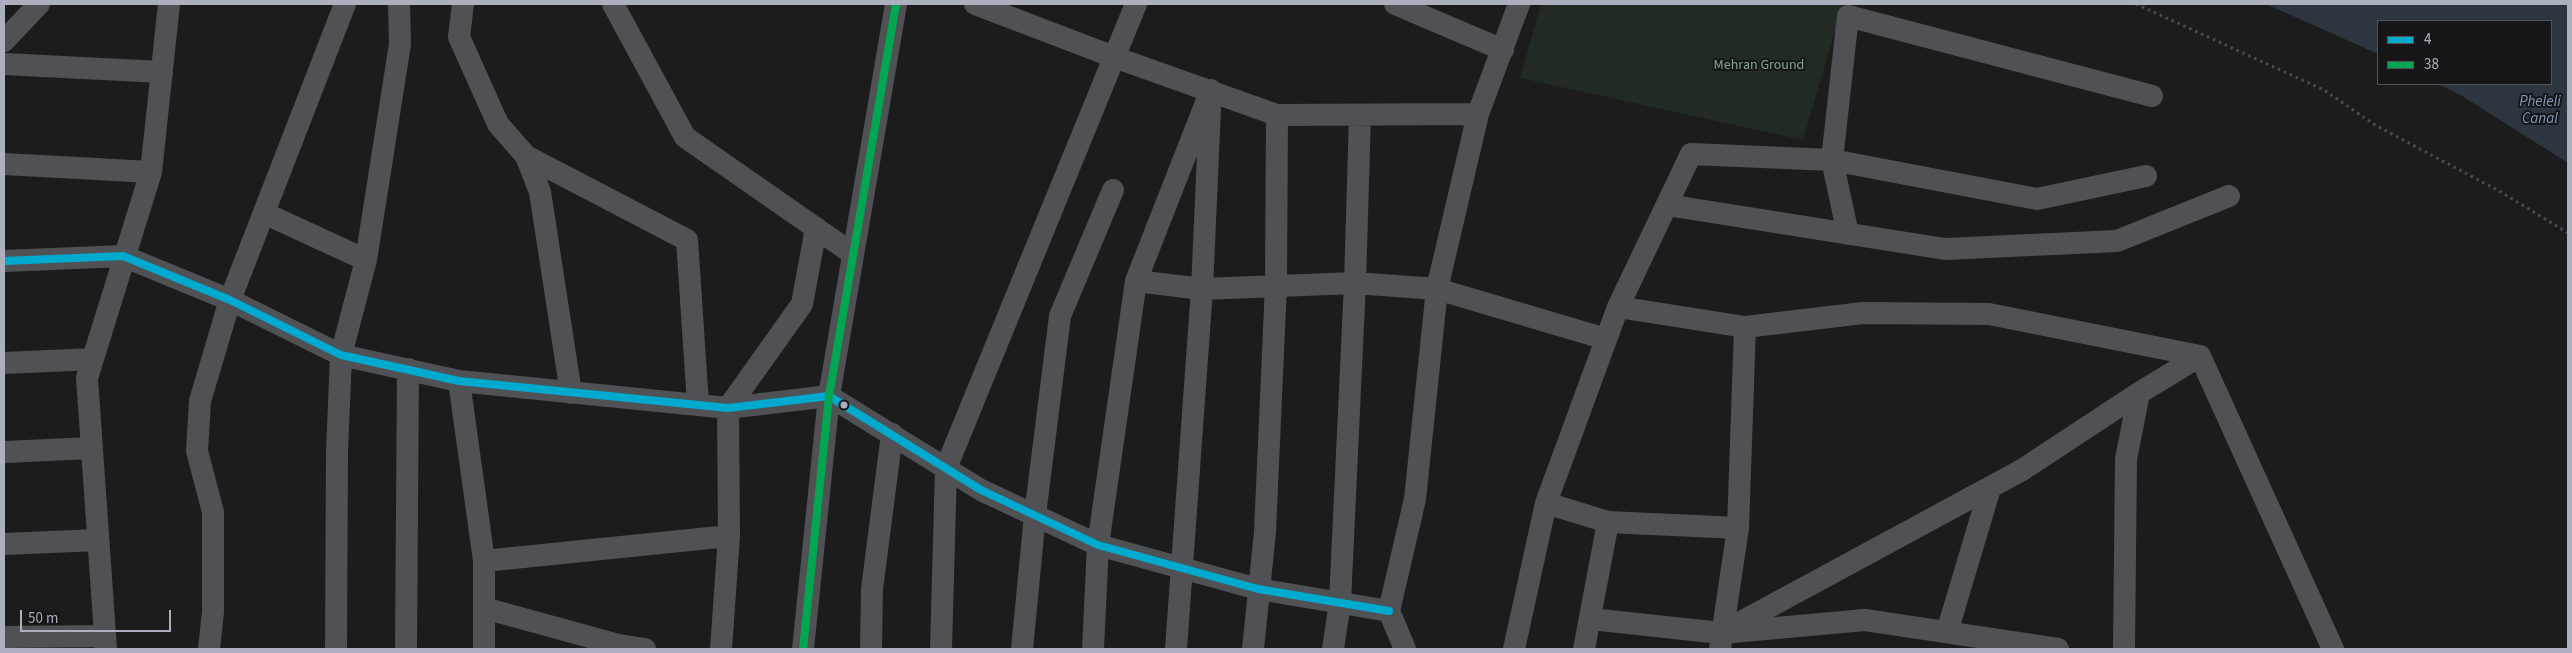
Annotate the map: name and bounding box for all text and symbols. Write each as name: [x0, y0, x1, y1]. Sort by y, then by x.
legend: [2377, 20, 2552, 85]
text: 4: [2424, 29, 2431, 50]
text: 38: [2424, 54, 2439, 75]
park label: Mehran Ground: [1714, 58, 1804, 74]
water label: Pheleli Canal: [2519, 94, 2561, 129]
unlabelled marker: [839, 400, 849, 410]
scale bar: [22, 600, 174, 632]
text: 50 m: [28, 608, 58, 629]

